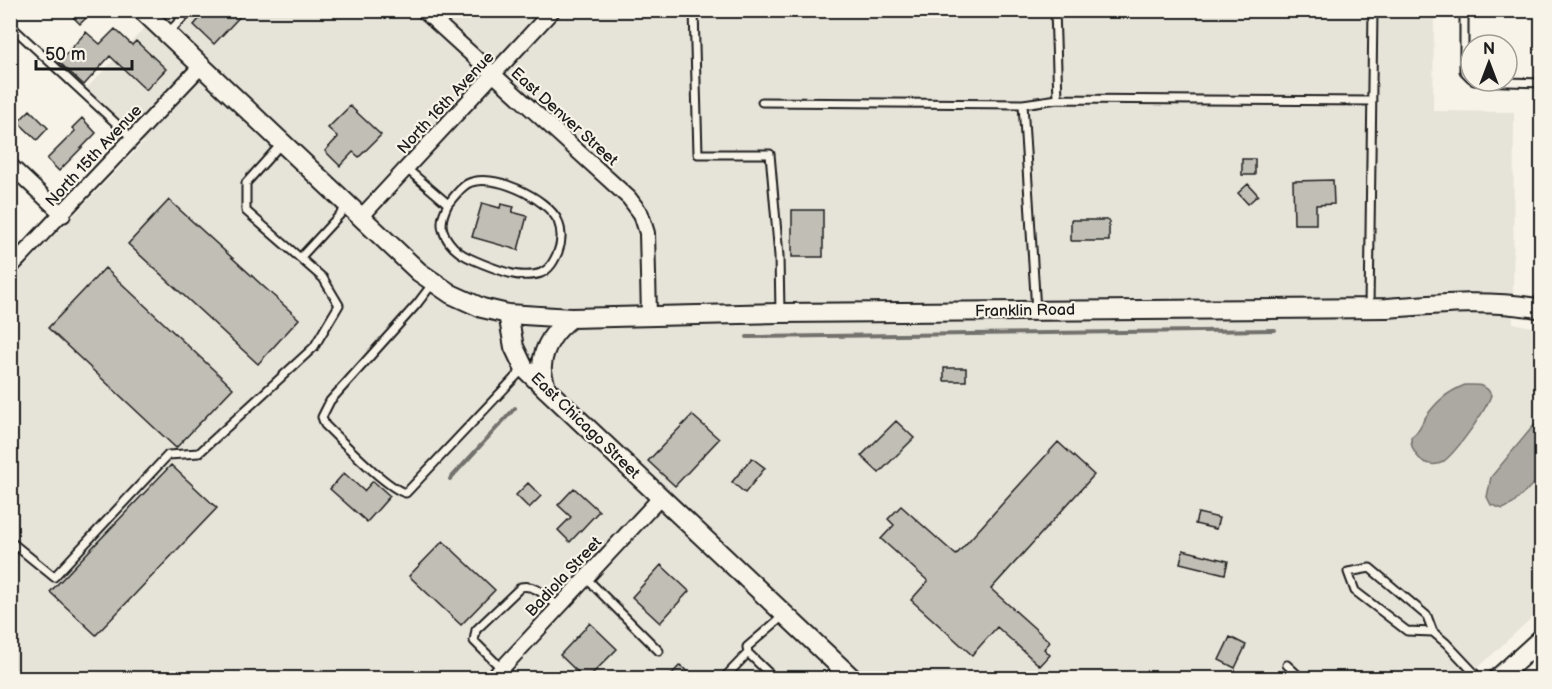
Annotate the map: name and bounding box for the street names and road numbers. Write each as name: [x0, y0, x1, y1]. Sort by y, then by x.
street label: North 16th Avenue: [394, 48, 499, 158]
street label: East Denver Street: [507, 64, 621, 170]
street label: North 15th Avenue: [42, 101, 146, 211]
street label: Franklin Road: [975, 301, 1075, 321]
street label: East Chicago Street: [526, 369, 644, 483]
street label: Badiola Street: [522, 533, 606, 621]

